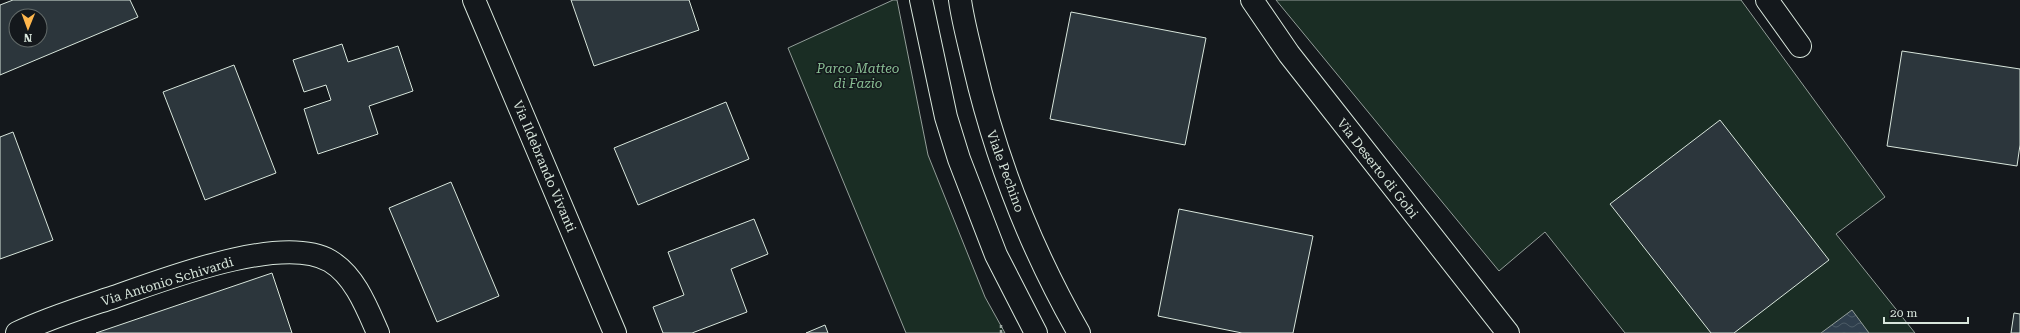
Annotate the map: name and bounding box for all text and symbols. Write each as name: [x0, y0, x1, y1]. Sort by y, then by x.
north arrow: [8, 8, 48, 48]
text: N: [23, 31, 32, 44]
park label: Parco Matteo di Fazio: [816, 61, 899, 91]
street label: Via Ildebrando Vivanti: [510, 98, 579, 234]
street label: Via Deserto di Gobi: [1334, 116, 1421, 221]
street label: Viale Pechino: [984, 128, 1027, 214]
street label: Via Antonio Schivardi: [99, 254, 235, 309]
scale bar: [1884, 299, 1968, 325]
text: 20 m: [1890, 306, 1917, 320]

